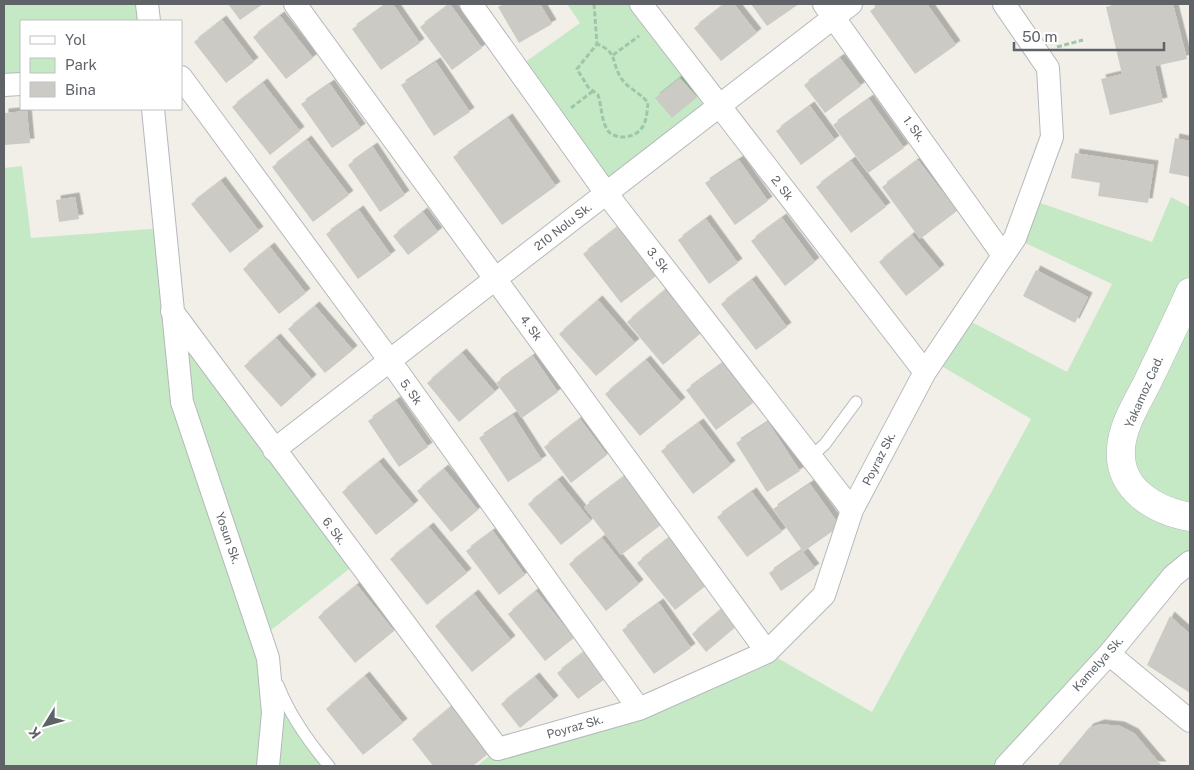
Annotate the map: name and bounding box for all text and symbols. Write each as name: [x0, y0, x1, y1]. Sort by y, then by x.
legend: [20, 20, 182, 110]
scale bar: [1014, 20, 1164, 52]
text: 50 m: [1022, 28, 1057, 45]
text: Yol: [65, 31, 86, 48]
text: Park: [65, 56, 97, 73]
text: Bina: [65, 81, 96, 98]
street label: 1. Sk.: [900, 114, 928, 144]
street label: 2. Sk: [768, 173, 796, 203]
street label: 210 Nolu Sk.: [532, 200, 594, 254]
street label: 3. Sk: [644, 245, 672, 275]
street label: 4. Sk: [517, 313, 545, 344]
street label: Yakamoz Cad.: [1122, 354, 1166, 430]
street label: 5. Sk: [397, 377, 425, 408]
street label: Poyraz Sk.: [860, 430, 898, 488]
street label: Yosun Sk.: [213, 510, 243, 566]
street label: 6. Sk.: [319, 515, 349, 547]
street label: Kamelya Sk.: [1070, 634, 1126, 694]
north arrow: [20, 700, 70, 750]
street label: Poyraz Sk.: [545, 712, 605, 742]
text: K: [25, 724, 44, 742]

